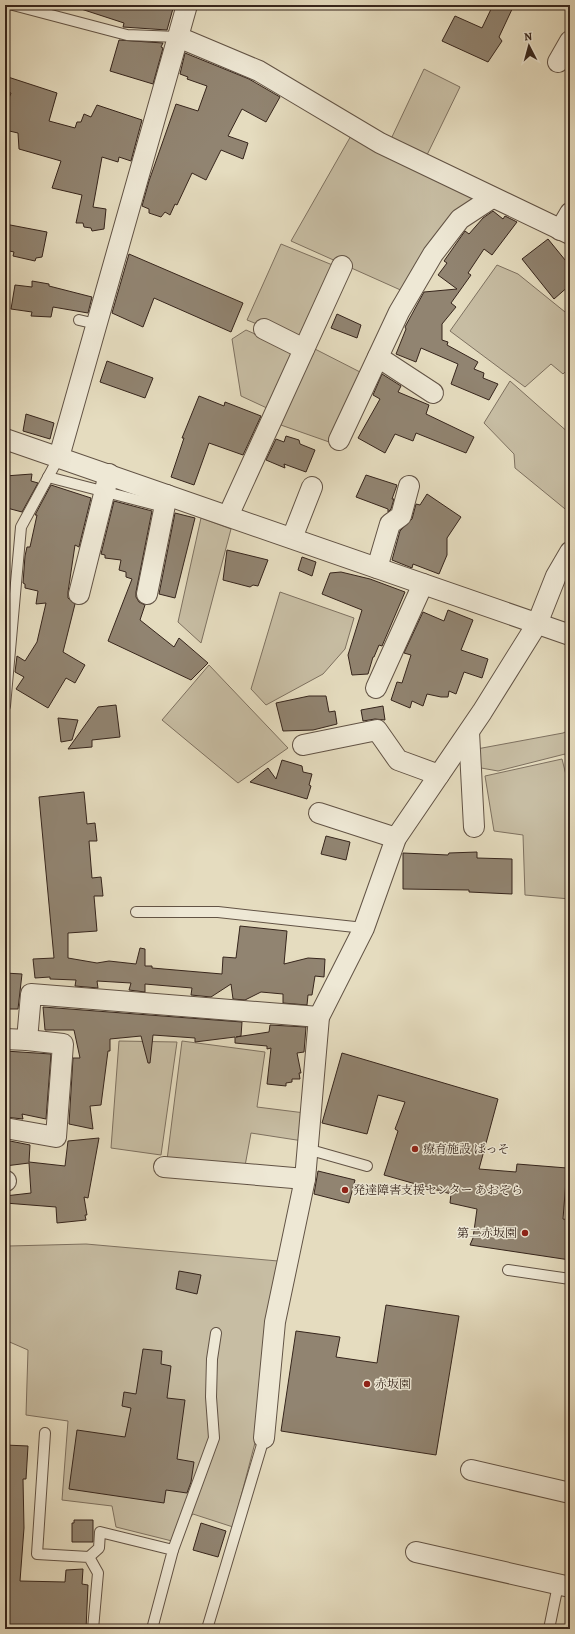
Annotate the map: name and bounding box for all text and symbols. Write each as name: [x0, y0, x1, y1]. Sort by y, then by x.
north arrow: [509, 26, 549, 66]
text: N: [523, 29, 533, 44]
place label: 療育施設 ぱっそ: [423, 1141, 509, 1157]
marker: 療育施設 ぱっそ: [410, 1144, 420, 1154]
place label: 発達障害支援センター あおぞら: [353, 1182, 523, 1198]
marker: 発達障害支援センター あおぞら: [340, 1185, 350, 1195]
place label: 第二赤坂園: [457, 1225, 517, 1241]
marker: 第二赤坂園: [520, 1228, 530, 1238]
place label: 赤坂園: [375, 1376, 411, 1392]
marker: 赤坂園: [362, 1379, 372, 1389]

